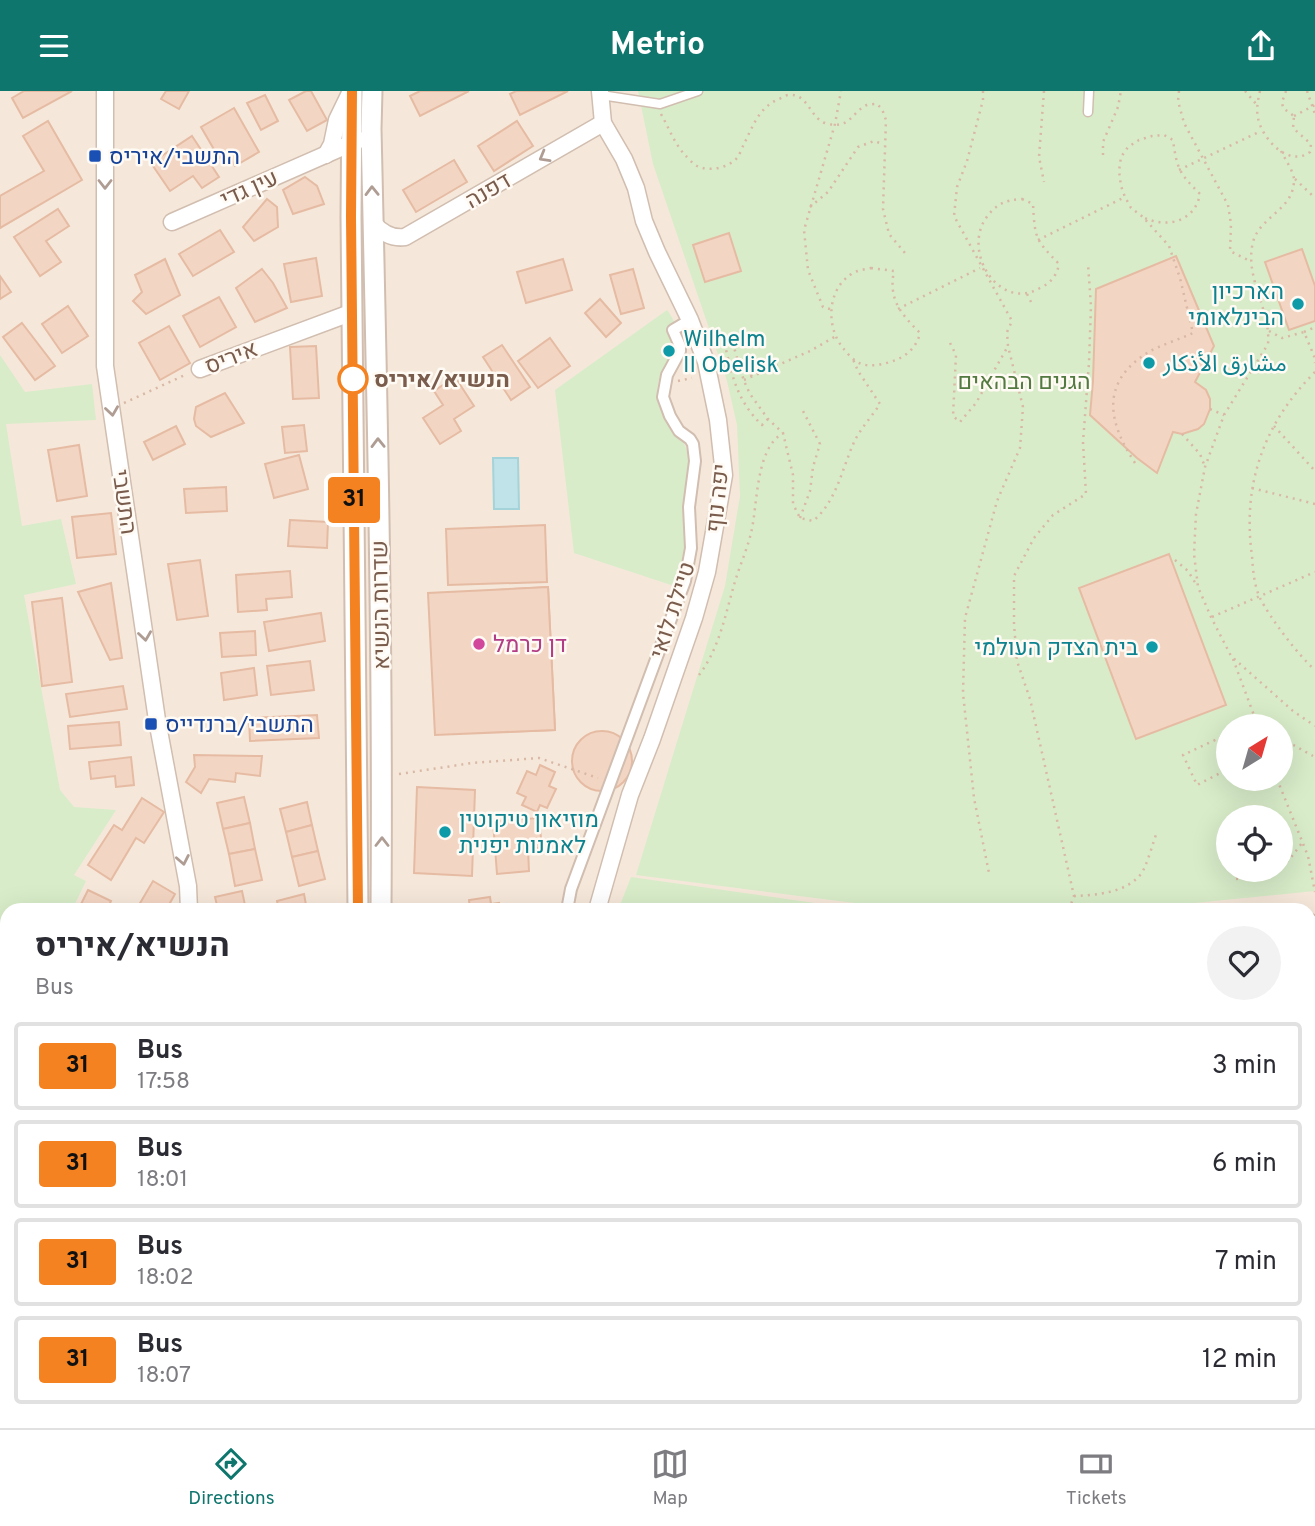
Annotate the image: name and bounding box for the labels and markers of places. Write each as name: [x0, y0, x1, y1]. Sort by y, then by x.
place label: התשבי/איריס: [109, 144, 240, 173]
marker: התשבי/איריס: [87, 148, 103, 164]
place label: הארכיון הבינלאומי: [1188, 279, 1284, 334]
marker: הארכיון הבינלאומי: [1290, 296, 1306, 312]
place label: Wilhelm II Obelisk: [683, 326, 779, 381]
marker: Wilhelm II Obelisk: [661, 343, 677, 359]
place label: مشارق الأذكار: [1162, 351, 1287, 380]
marker: مشارق الأذكار: [1141, 355, 1157, 371]
marker: הנשיא/איריס: [338, 364, 368, 394]
place label: הנשיא/איריס: [374, 367, 510, 396]
place label: דן כרמל: [493, 632, 567, 661]
place label: בית הצדק העולמי: [974, 635, 1138, 664]
marker: דן כרמל: [471, 636, 487, 652]
marker: בית הצדק העולמי: [1144, 639, 1160, 655]
place label: התשבי/ברנדייס: [165, 712, 314, 741]
marker: התשבי/ברנדייס: [143, 716, 159, 732]
place label: מוזיאון טיקוטין לאמנות יפנית: [459, 807, 599, 862]
marker: מוזיאון טיקוטין לאמנות יפנית: [437, 824, 453, 840]

